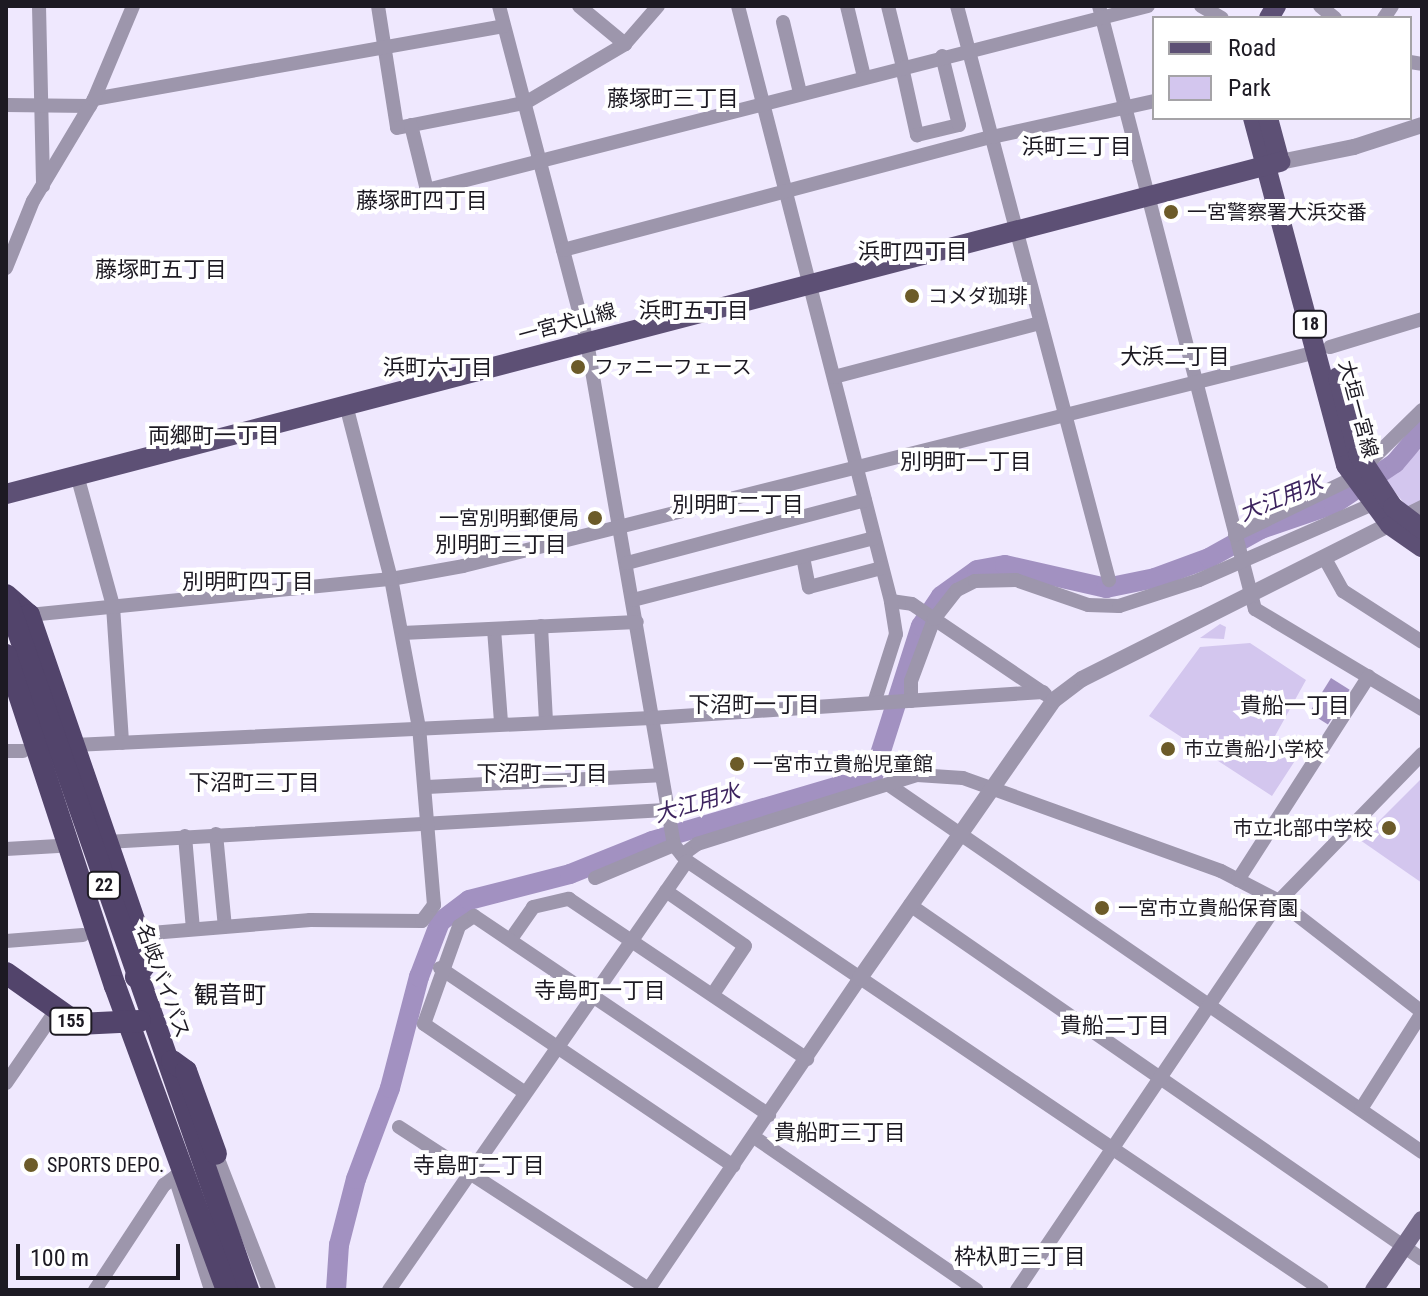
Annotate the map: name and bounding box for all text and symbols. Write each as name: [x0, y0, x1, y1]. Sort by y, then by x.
legend: [1152, 16, 1412, 120]
text: Road: [1228, 34, 1276, 62]
text: Park: [1228, 74, 1271, 102]
district label: 藤塚町三丁目: [607, 86, 739, 112]
district label: 浜町三丁目: [1022, 134, 1132, 160]
district label: 藤塚町四丁目: [356, 188, 488, 214]
place label: 一宮警察署大浜交番: [1187, 200, 1367, 224]
marker: 一宮警察署大浜交番: [1162, 203, 1180, 221]
district label: 浜町四丁目: [858, 239, 968, 265]
district label: 藤塚町五丁目: [95, 257, 227, 283]
place label: コメダ珈琲: [928, 284, 1028, 308]
marker: コメダ珈琲: [903, 287, 921, 305]
street label: 一宮犬山線: [516, 298, 618, 348]
district label: 浜町五丁目: [639, 298, 749, 324]
road number: 18: [1292, 310, 1328, 338]
district label: 大浜二丁目: [1120, 344, 1230, 370]
district label: 浜町六丁目: [383, 355, 493, 381]
place label: ファニーフェース: [594, 355, 754, 379]
marker: ファニーフェース: [569, 358, 587, 376]
street label: 大垣一宮線: [1333, 358, 1383, 460]
district label: 両郷町一丁目: [148, 423, 280, 449]
district label: 別明町一丁目: [900, 449, 1032, 475]
water label: 大江用水: [1235, 469, 1327, 527]
district label: 別明町二丁目: [672, 492, 804, 518]
place label: 一宮別明郵便局: [439, 506, 579, 530]
marker: 一宮別明郵便局: [586, 509, 604, 527]
district label: 別明町三丁目: [435, 532, 567, 558]
district label: 別明町四丁目: [182, 569, 314, 595]
district label: 下沼町一丁目: [688, 692, 820, 718]
district label: 貴船一丁目: [1240, 693, 1350, 719]
place label: 市立貴船小学校: [1184, 737, 1324, 761]
marker: 市立貴船小学校: [1159, 740, 1177, 758]
place label: 一宮市立貴船児童館: [753, 752, 933, 776]
marker: 一宮市立貴船児童館: [728, 755, 746, 773]
district label: 下沼町二丁目: [476, 761, 608, 787]
district label: 下沼町三丁目: [188, 770, 320, 796]
water label: 大江用水: [651, 778, 743, 828]
place label: 市立北部中学校: [1233, 816, 1373, 840]
marker: 市立北部中学校: [1380, 819, 1398, 837]
road number: 22: [86, 871, 122, 899]
place label: 一宮市立貴船保育園: [1118, 896, 1298, 920]
marker: 一宮市立貴船保育園: [1093, 899, 1111, 917]
street label: 名岐バイパス: [131, 921, 195, 1041]
district label: 寺島町一丁目: [534, 978, 666, 1004]
district label: 観音町: [194, 982, 266, 1010]
road number: 155: [49, 1007, 93, 1035]
district label: 貴船二丁目: [1060, 1013, 1170, 1039]
district label: 貴船町三丁目: [774, 1120, 906, 1146]
place label: SPORTS DEPO.: [47, 1153, 164, 1177]
district label: 寺島町二丁目: [413, 1153, 545, 1179]
marker: SPORTS DEPO.: [22, 1156, 40, 1174]
scale bar: [20, 1228, 184, 1278]
text: 100 m: [30, 1244, 89, 1272]
district label: 枠杁町三丁目: [954, 1244, 1086, 1270]

